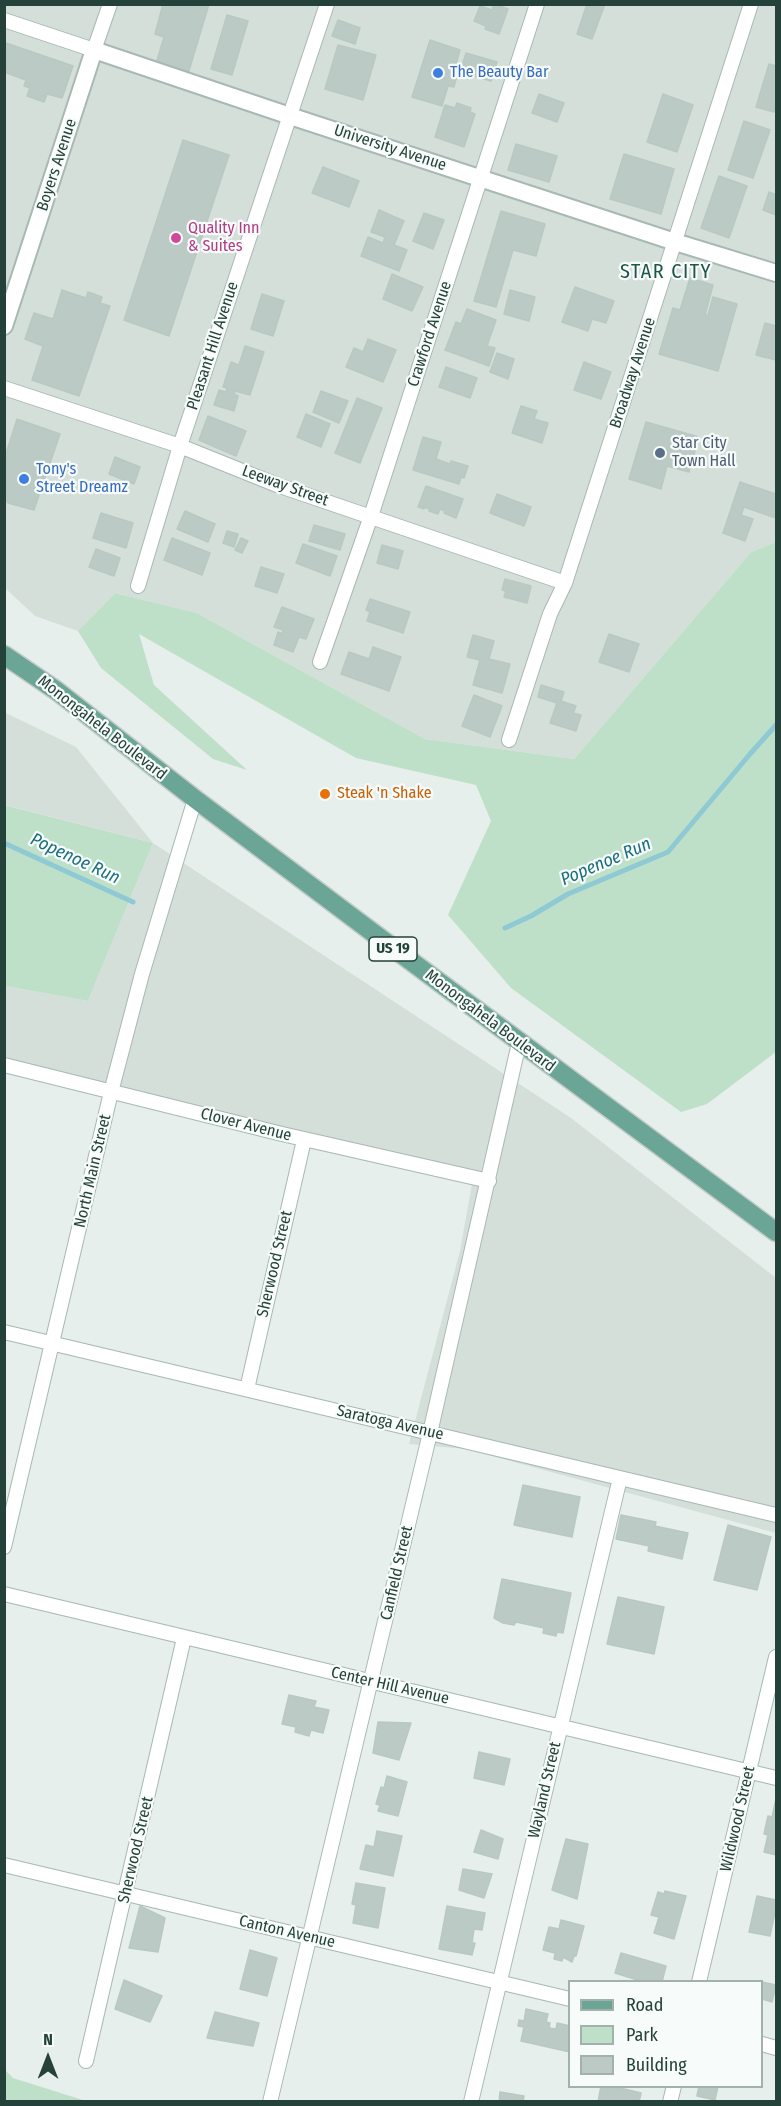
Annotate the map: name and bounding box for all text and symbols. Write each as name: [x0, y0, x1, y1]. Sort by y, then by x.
place label: The Beauty Bar: [450, 63, 548, 83]
marker: The Beauty Bar: [431, 66, 445, 80]
street label: Boyers Avenue: [33, 116, 81, 214]
street label: University Avenue: [331, 121, 449, 175]
place label: Quality Inn & Suites: [188, 219, 259, 257]
marker: Quality Inn & Suites: [169, 231, 183, 245]
district label: STAR CITY: [620, 260, 712, 284]
street label: Pleasant Hill Avenue: [183, 279, 243, 413]
street label: Crawford Avenue: [404, 279, 456, 389]
street label: Broadway Avenue: [606, 315, 660, 431]
place label: Star City Town Hall: [672, 434, 735, 472]
marker: Star City Town Hall: [653, 446, 667, 460]
place label: Tony's Street Dreamz: [36, 460, 128, 498]
street label: Leeway Street: [239, 461, 331, 511]
marker: Tony's Street Dreamz: [17, 472, 31, 486]
street label: Monongahela Boulevard: [34, 672, 170, 784]
place label: Steak 'n Shake: [337, 784, 432, 804]
marker: Steak 'n Shake: [318, 787, 332, 801]
water label: Popenoe Run: [27, 829, 123, 889]
water label: Popenoe Run: [558, 833, 654, 891]
road number: US 19: [369, 937, 417, 961]
street label: Monongahela Boulevard: [421, 966, 559, 1076]
street label: Clover Avenue: [199, 1104, 293, 1146]
street label: North Main Street: [71, 1112, 115, 1230]
street label: Sherwood Street: [253, 1209, 297, 1319]
street label: Saratoga Avenue: [335, 1401, 445, 1445]
street label: Canfield Street: [377, 1524, 417, 1622]
street label: Center Hill Avenue: [329, 1663, 451, 1709]
street label: Wayland Street: [525, 1740, 565, 1840]
street label: Wildwood Street: [717, 1764, 759, 1874]
street label: Sherwood Street: [114, 1795, 158, 1905]
street label: Canton Avenue: [237, 1912, 337, 1952]
legend: [568, 1980, 763, 2088]
text: Road: [626, 1994, 663, 2016]
text: Park: [626, 2024, 658, 2046]
north arrow: [18, 2028, 78, 2088]
text: N: [43, 2030, 53, 2049]
text: Building: [626, 2054, 687, 2076]

